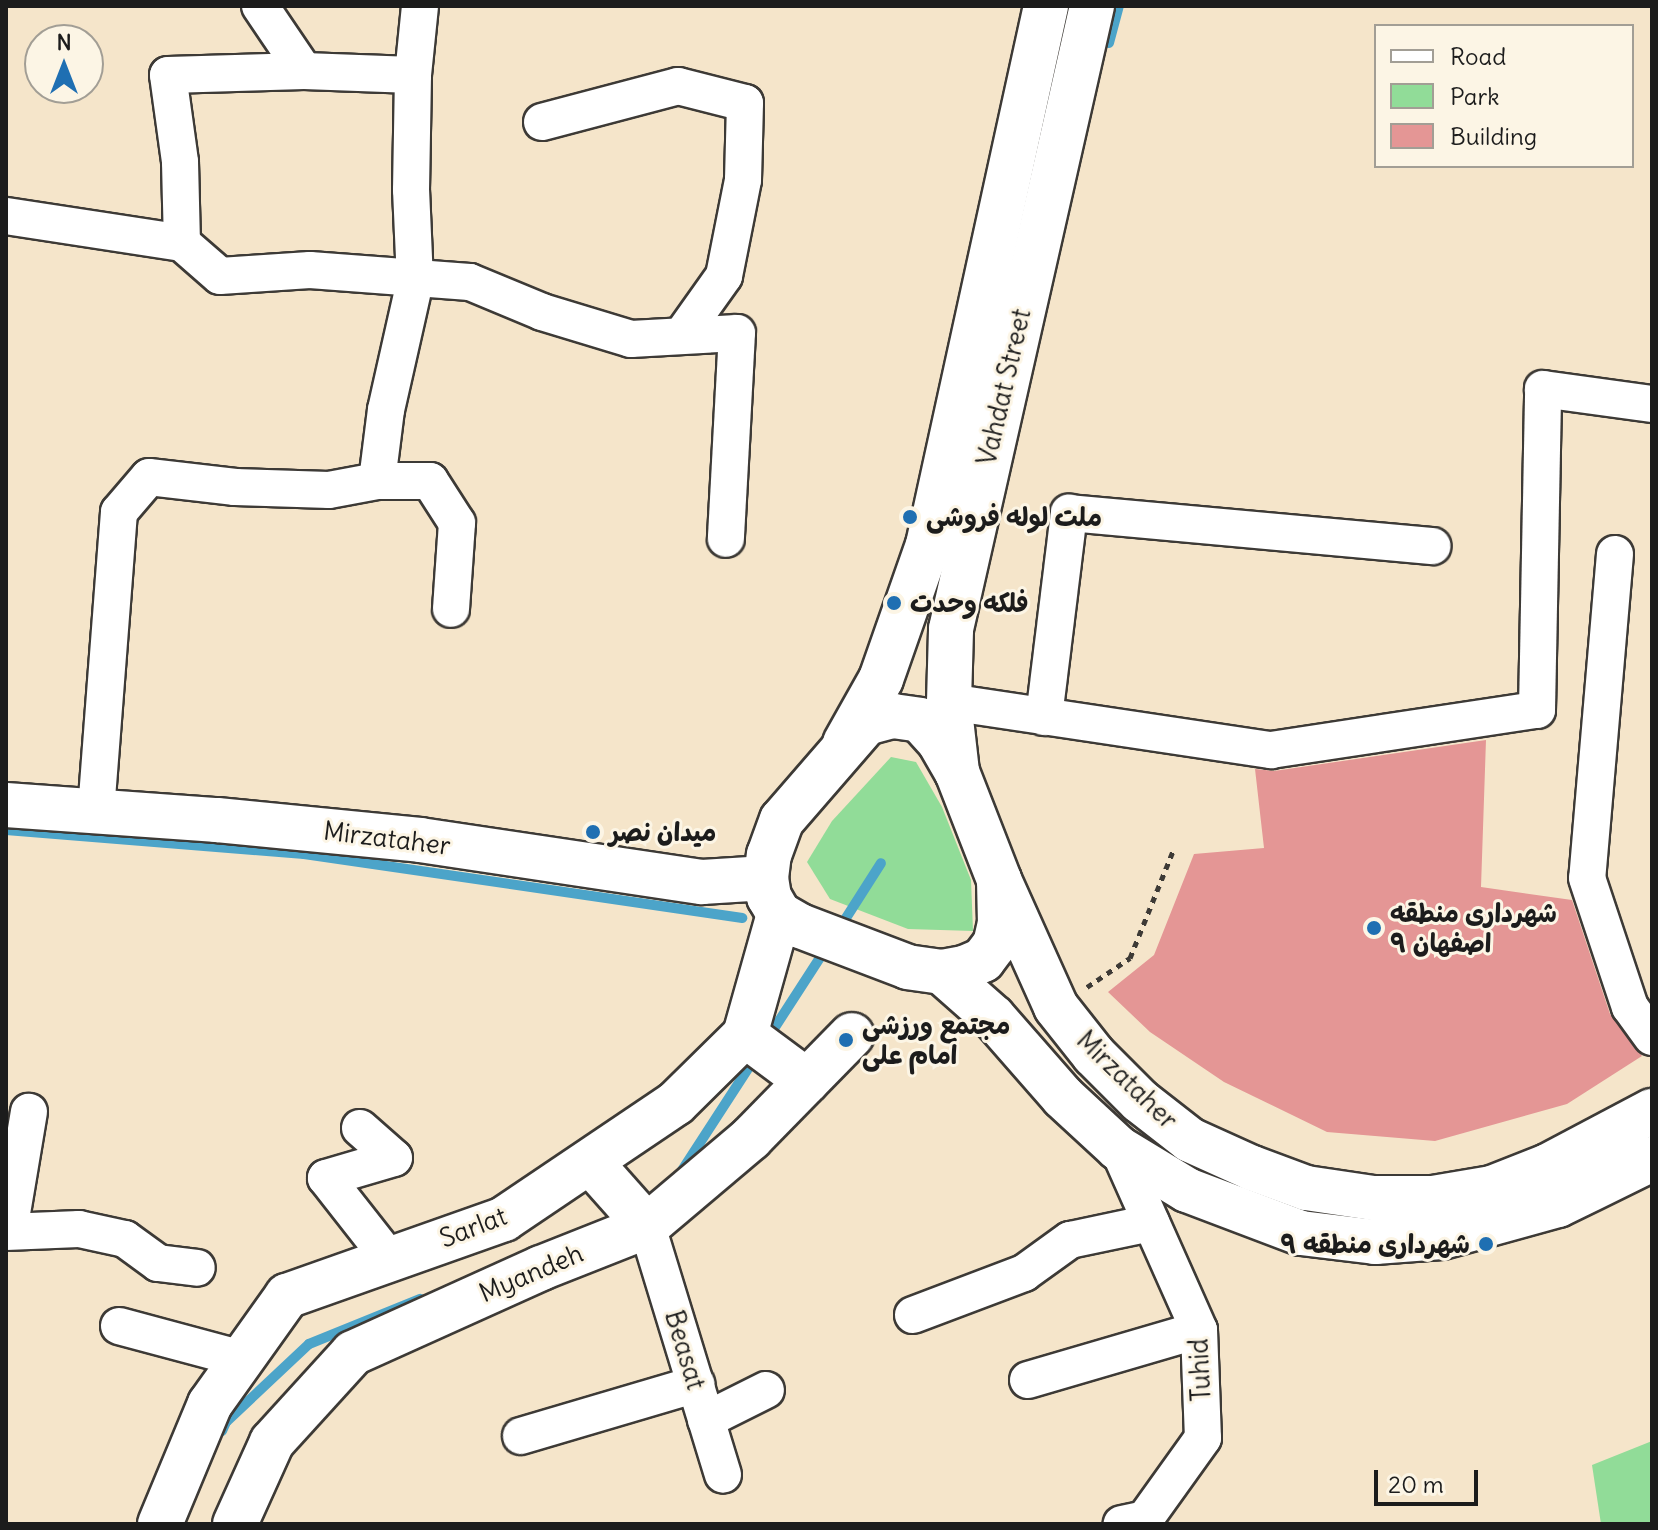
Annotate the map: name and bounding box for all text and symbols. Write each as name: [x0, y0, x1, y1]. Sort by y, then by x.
north arrow: [24, 24, 104, 104]
legend: [1374, 24, 1634, 168]
text: N: [56, 28, 72, 56]
text: Road: [1450, 41, 1506, 71]
text: Park: [1450, 81, 1500, 111]
text: Building: [1450, 121, 1537, 151]
street label: Vahdat Street: [971, 306, 1037, 468]
place label: ملت لوله فروشی: [926, 501, 1102, 533]
marker: ملت لوله فروشی: [901, 508, 919, 526]
place label: فلکه وحدت: [910, 587, 1029, 619]
marker: فلکه وحدت: [885, 594, 903, 612]
street label: Mirzataher: [322, 815, 452, 861]
place label: میدان نصر: [609, 816, 716, 848]
marker: میدان نصر: [584, 823, 602, 841]
place label: شهرداری منطقه ۹ اصفهان: [1390, 897, 1557, 958]
marker: شهرداری منطقه ۹ اصفهان: [1365, 919, 1383, 937]
place label: مجتمع ورزشی امام علی: [862, 1009, 1010, 1070]
street label: Mirzataher: [1070, 1024, 1184, 1136]
marker: مجتمع ورزشی امام علی: [837, 1031, 855, 1049]
street label: Sarlat: [435, 1200, 511, 1254]
place label: شهرداری منطقه ۹: [1280, 1228, 1470, 1260]
marker: شهرداری منطقه ۹: [1477, 1235, 1495, 1253]
street label: Myandeh: [474, 1237, 588, 1309]
street label: Beasat: [658, 1307, 712, 1393]
street label: Tuhid: [1183, 1338, 1217, 1402]
scale bar: [1378, 1454, 1482, 1504]
text: 20 m: [1388, 1469, 1444, 1499]

